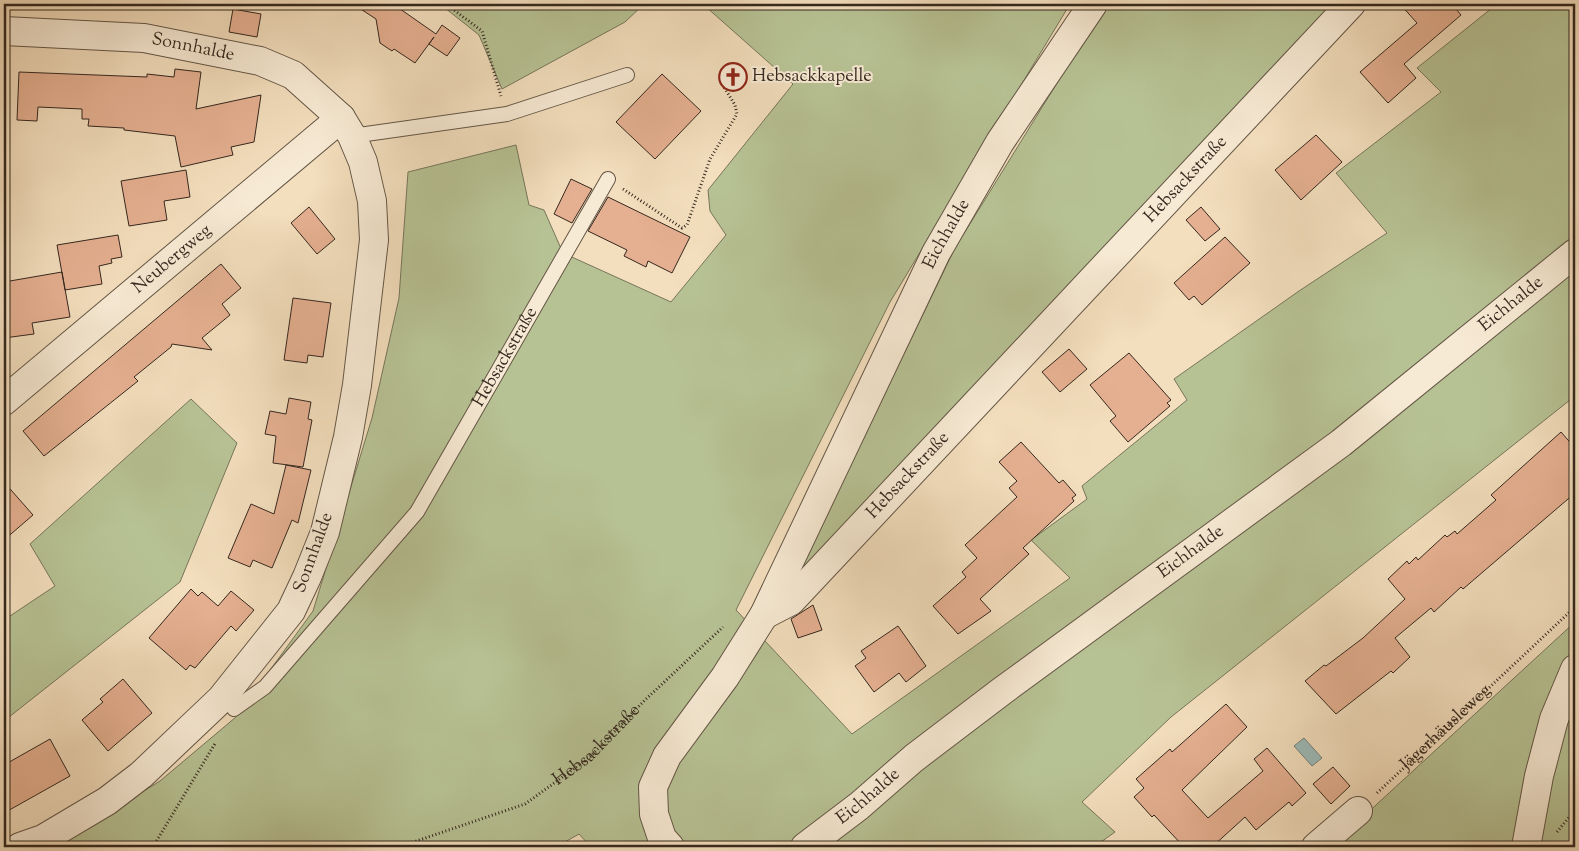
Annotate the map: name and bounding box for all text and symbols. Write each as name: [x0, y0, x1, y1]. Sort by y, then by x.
street label: Sonnhalde: [149, 27, 237, 69]
church icon: Hebsackkapelle: [718, 62, 748, 92]
place label: Hebsackkapelle: [752, 64, 872, 90]
street label: Hebsackstraße: [1139, 130, 1234, 229]
street label: Eichhalde: [917, 195, 977, 274]
street label: Neubergweg: [127, 218, 218, 301]
street label: Eichhalde: [1474, 270, 1549, 339]
street label: Hebsackstraße: [467, 303, 545, 412]
street label: Hebsackstraße: [861, 426, 956, 525]
street label: Sonnhalde: [287, 509, 341, 597]
street label: Eichhalde: [1153, 519, 1230, 586]
street label: Jägerhäusleweg: [1394, 679, 1498, 778]
street label: Hebsackstraße: [548, 699, 647, 793]
street label: Eichhalde: [831, 762, 906, 832]

